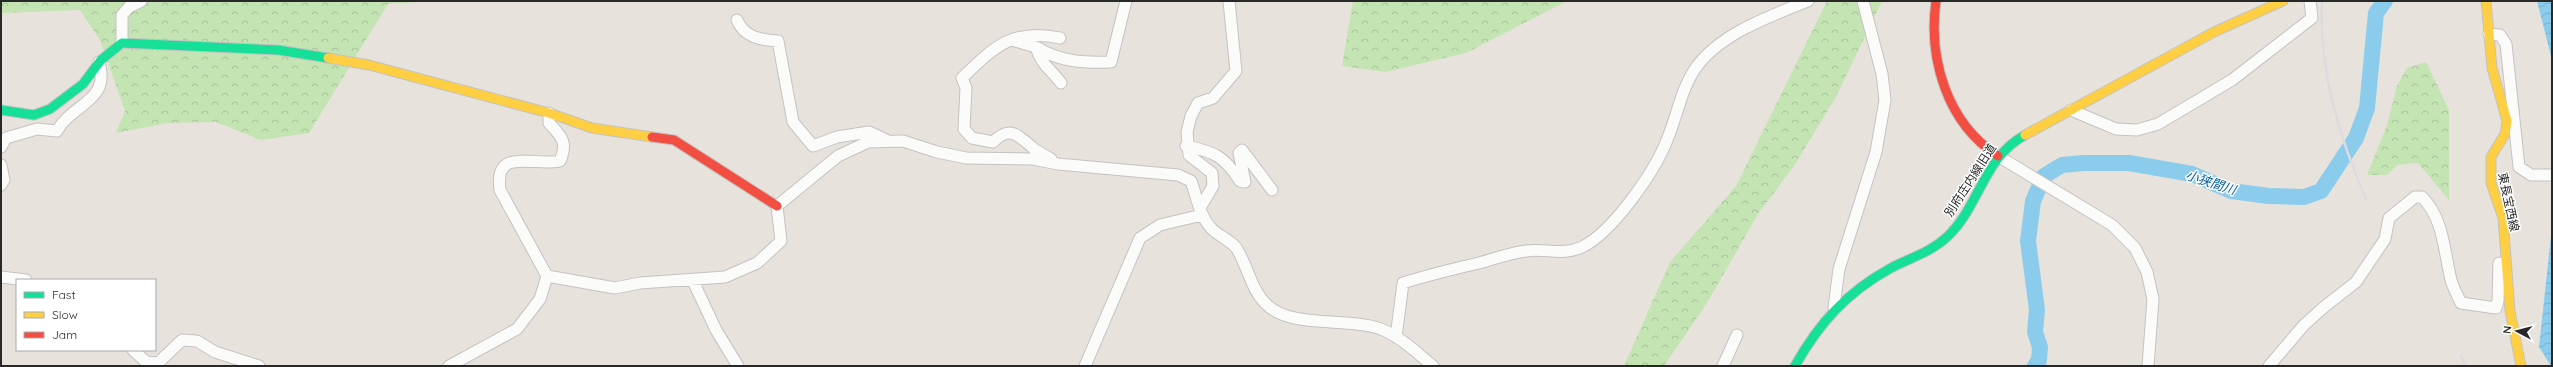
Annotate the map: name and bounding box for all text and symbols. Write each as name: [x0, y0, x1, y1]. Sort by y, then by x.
street label: 別府庄内線旧道: [1941, 141, 1999, 219]
water label: 小狭間川: [2184, 166, 2240, 198]
street label: 東長宝西線: [2495, 171, 2523, 233]
legend: [16, 279, 156, 351]
text: Fast: [52, 287, 76, 302]
text: Slow: [52, 307, 78, 322]
north arrow: [2497, 311, 2537, 351]
text: N: [2500, 325, 2515, 335]
text: Jam: [52, 327, 77, 342]

